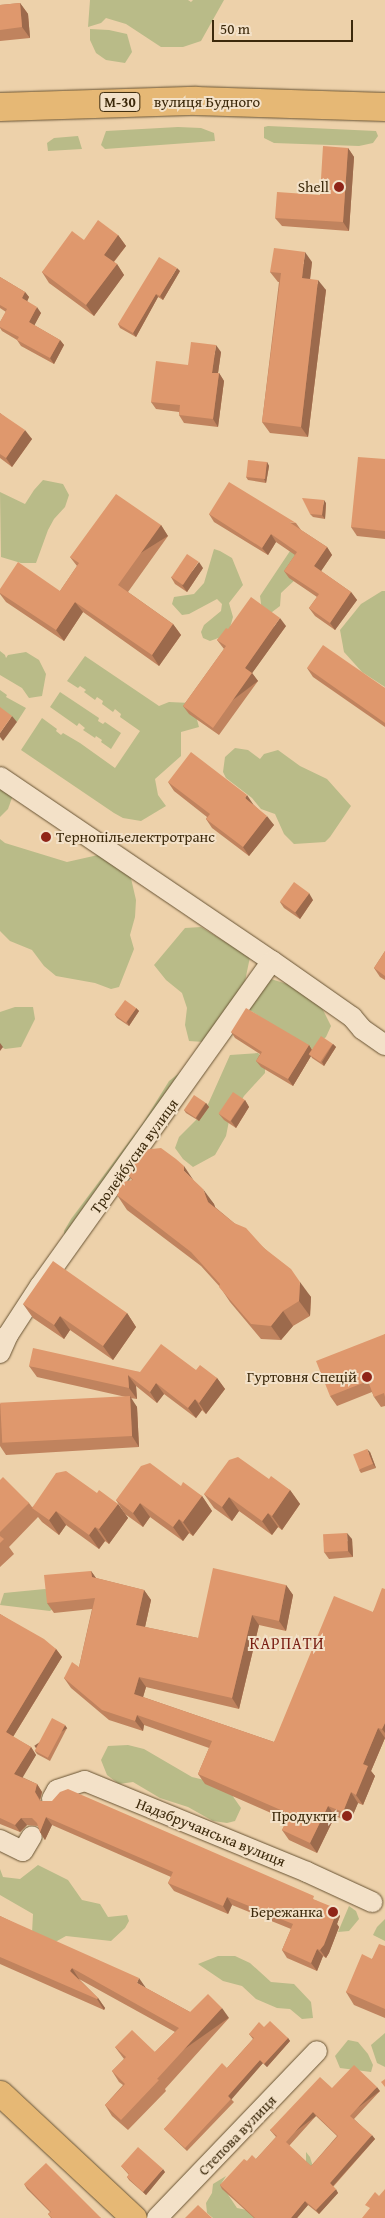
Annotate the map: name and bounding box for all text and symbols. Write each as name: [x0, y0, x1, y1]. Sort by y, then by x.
scale bar: [215, 10, 356, 42]
text: 50 m: [220, 18, 250, 39]
road number: М-30: [99, 90, 141, 114]
street label: вулиця Будного: [154, 93, 260, 111]
place label: Shell: [298, 178, 329, 196]
marker: Shell: [333, 181, 345, 193]
place label: Тернопільелектротранс: [56, 828, 215, 846]
marker: Тернопільелектротранс: [40, 831, 52, 843]
street label: Тролейбусна вулиця: [86, 1095, 182, 1217]
place label: Гуртовня Спецій: [247, 1368, 357, 1386]
marker: Гуртовня Спецій: [361, 1371, 373, 1383]
district label: КАРПАТИ: [249, 1633, 325, 1653]
street label: Надзбручанська вулиця: [134, 1794, 288, 1870]
place label: Продукти: [272, 1807, 337, 1825]
marker: Продукти: [341, 1810, 353, 1822]
place label: Бережанка: [251, 1903, 323, 1921]
marker: Бережанка: [327, 1906, 339, 1918]
street label: Степова вулиця: [194, 2091, 280, 2179]

